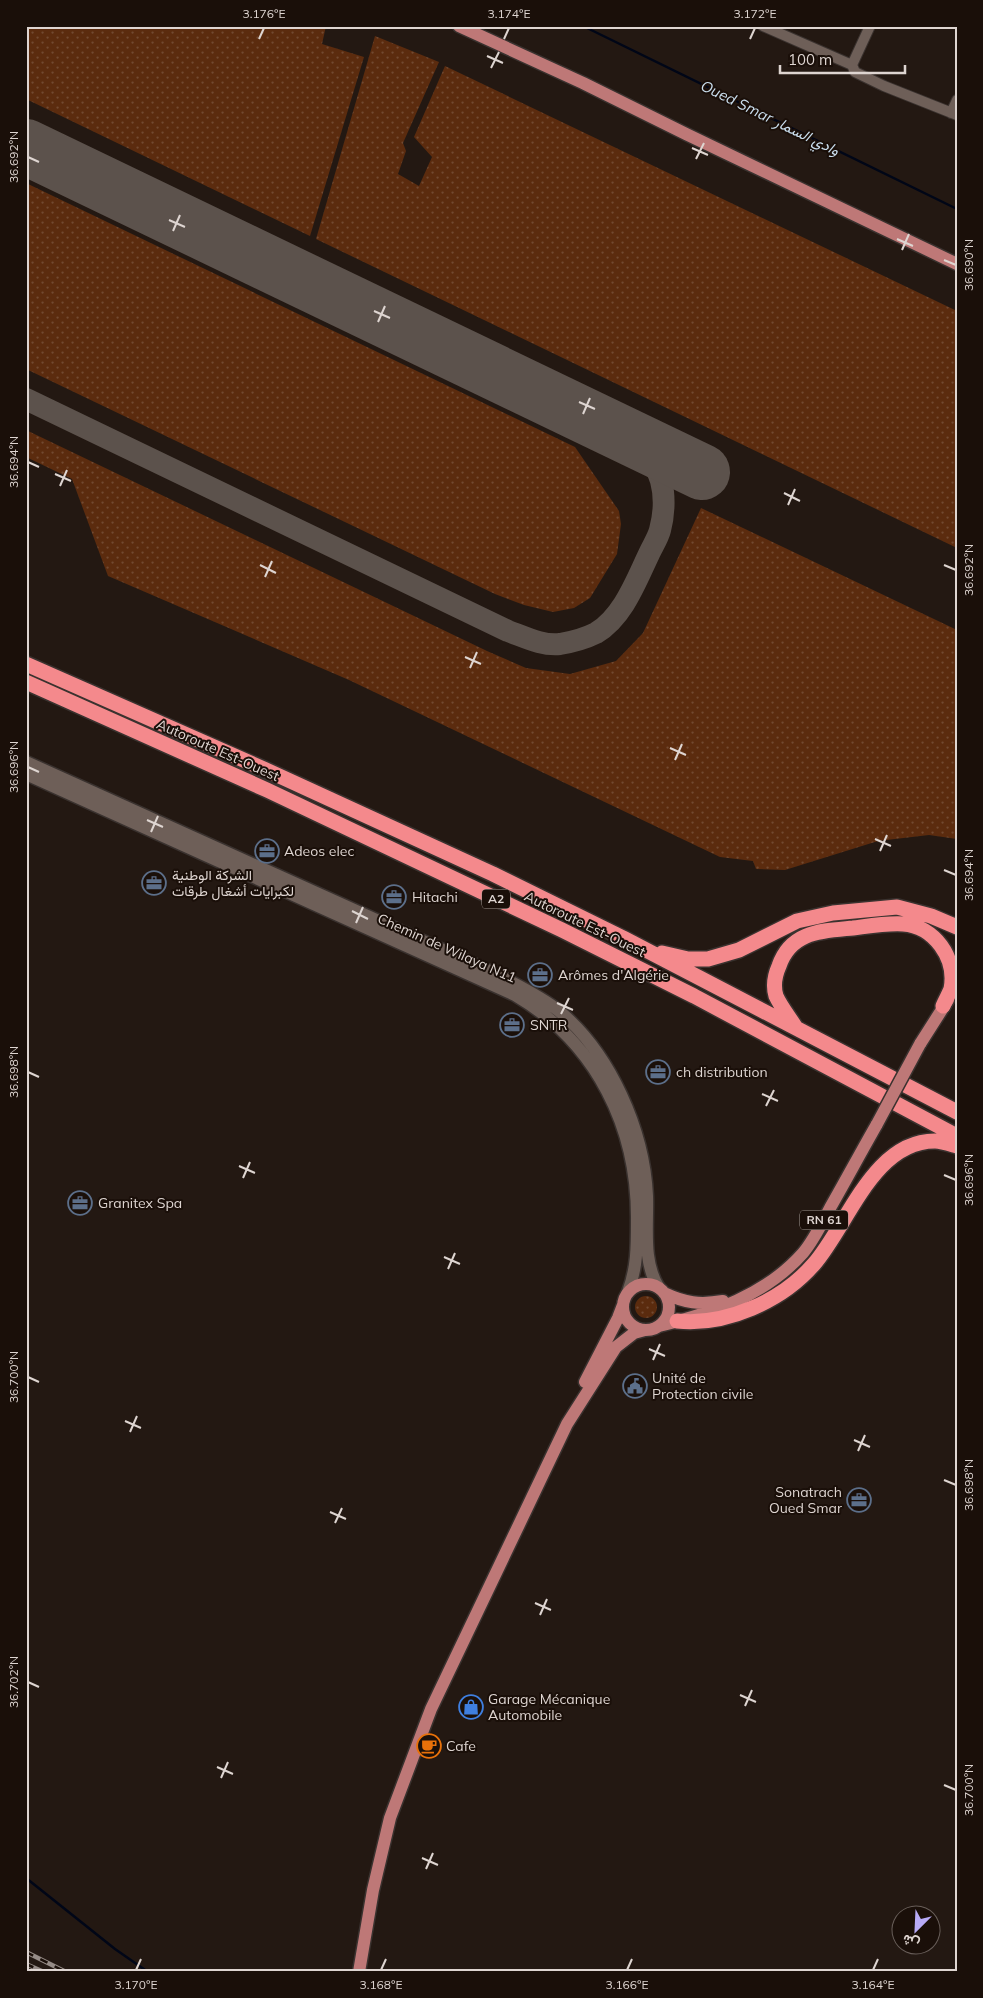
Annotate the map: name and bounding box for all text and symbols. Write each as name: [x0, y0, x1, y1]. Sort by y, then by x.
text: 3.176°E: [242, 6, 286, 21]
text: 3.174°E: [487, 6, 531, 21]
text: 3.172°E: [733, 6, 777, 21]
scale bar: [780, 42, 906, 74]
text: 100 m: [788, 50, 832, 69]
water label: Oued Smar وادي السمار: [696, 76, 843, 162]
text: 36.692°N: [6, 131, 21, 183]
text: 36.690°N: [961, 239, 976, 291]
text: 36.694°N: [6, 436, 21, 488]
text: 36.692°N: [961, 544, 976, 596]
street label: Autoroute Est-Ouest: [154, 715, 282, 785]
text: 36.696°N: [6, 741, 21, 793]
office icon: Adeos elec: [254, 838, 280, 864]
place label: Adeos elec: [284, 842, 354, 860]
text: 36.694°N: [961, 849, 976, 901]
place label: الشركة الوطنية لكبرايات أشغال طرقات: [172, 866, 294, 901]
office icon: الشركة الوطنية لكبرايات أشغال طرقات: [141, 870, 167, 896]
office icon: Hitachi: [381, 884, 407, 910]
street label: Autoroute Est-Ouest: [522, 887, 649, 961]
place label: Hitachi: [412, 888, 458, 906]
road number: A2: [482, 890, 510, 909]
street label: Chemin de Wilaya N11: [375, 909, 519, 987]
office icon: Arômes d'Algérie: [527, 962, 553, 988]
place label: Arômes d'Algérie: [558, 966, 669, 984]
office icon: SNTR: [499, 1012, 525, 1038]
place label: SNTR: [530, 1016, 568, 1034]
text: 36.698°N: [6, 1046, 21, 1098]
office icon: ch distribution: [645, 1059, 671, 1085]
place label: ch distribution: [676, 1063, 768, 1081]
text: 36.696°N: [961, 1154, 976, 1206]
office icon: Granitex Spa: [67, 1190, 93, 1216]
place label: Granitex Spa: [98, 1194, 182, 1212]
road number: RN 61: [800, 1210, 848, 1230]
text: 36.700°N: [6, 1351, 21, 1403]
place label: Unité de Protection civile: [652, 1369, 753, 1403]
public building icon: Unité de Protection civile: [622, 1373, 648, 1399]
text: 36.698°N: [961, 1459, 976, 1511]
place label: Sonatrach Oued Smar: [769, 1483, 843, 1517]
office icon: Sonatrach Oued Smar: [846, 1487, 872, 1513]
text: 36.702°N: [6, 1656, 21, 1708]
place label: Garage Mécanique Automobile: [488, 1690, 610, 1724]
shop icon: Garage Mécanique Automobile: [458, 1694, 484, 1720]
cafe icon: Cafe: [416, 1733, 442, 1759]
place label: Cafe: [446, 1737, 476, 1755]
text: 36.700°N: [961, 1764, 976, 1816]
north arrow: [890, 1906, 940, 1956]
text: ش: [899, 1930, 922, 1954]
text: 3.170°E: [114, 1977, 158, 1992]
text: 3.168°E: [359, 1977, 403, 1992]
text: 3.166°E: [605, 1977, 649, 1992]
text: 3.164°E: [851, 1977, 895, 1992]

